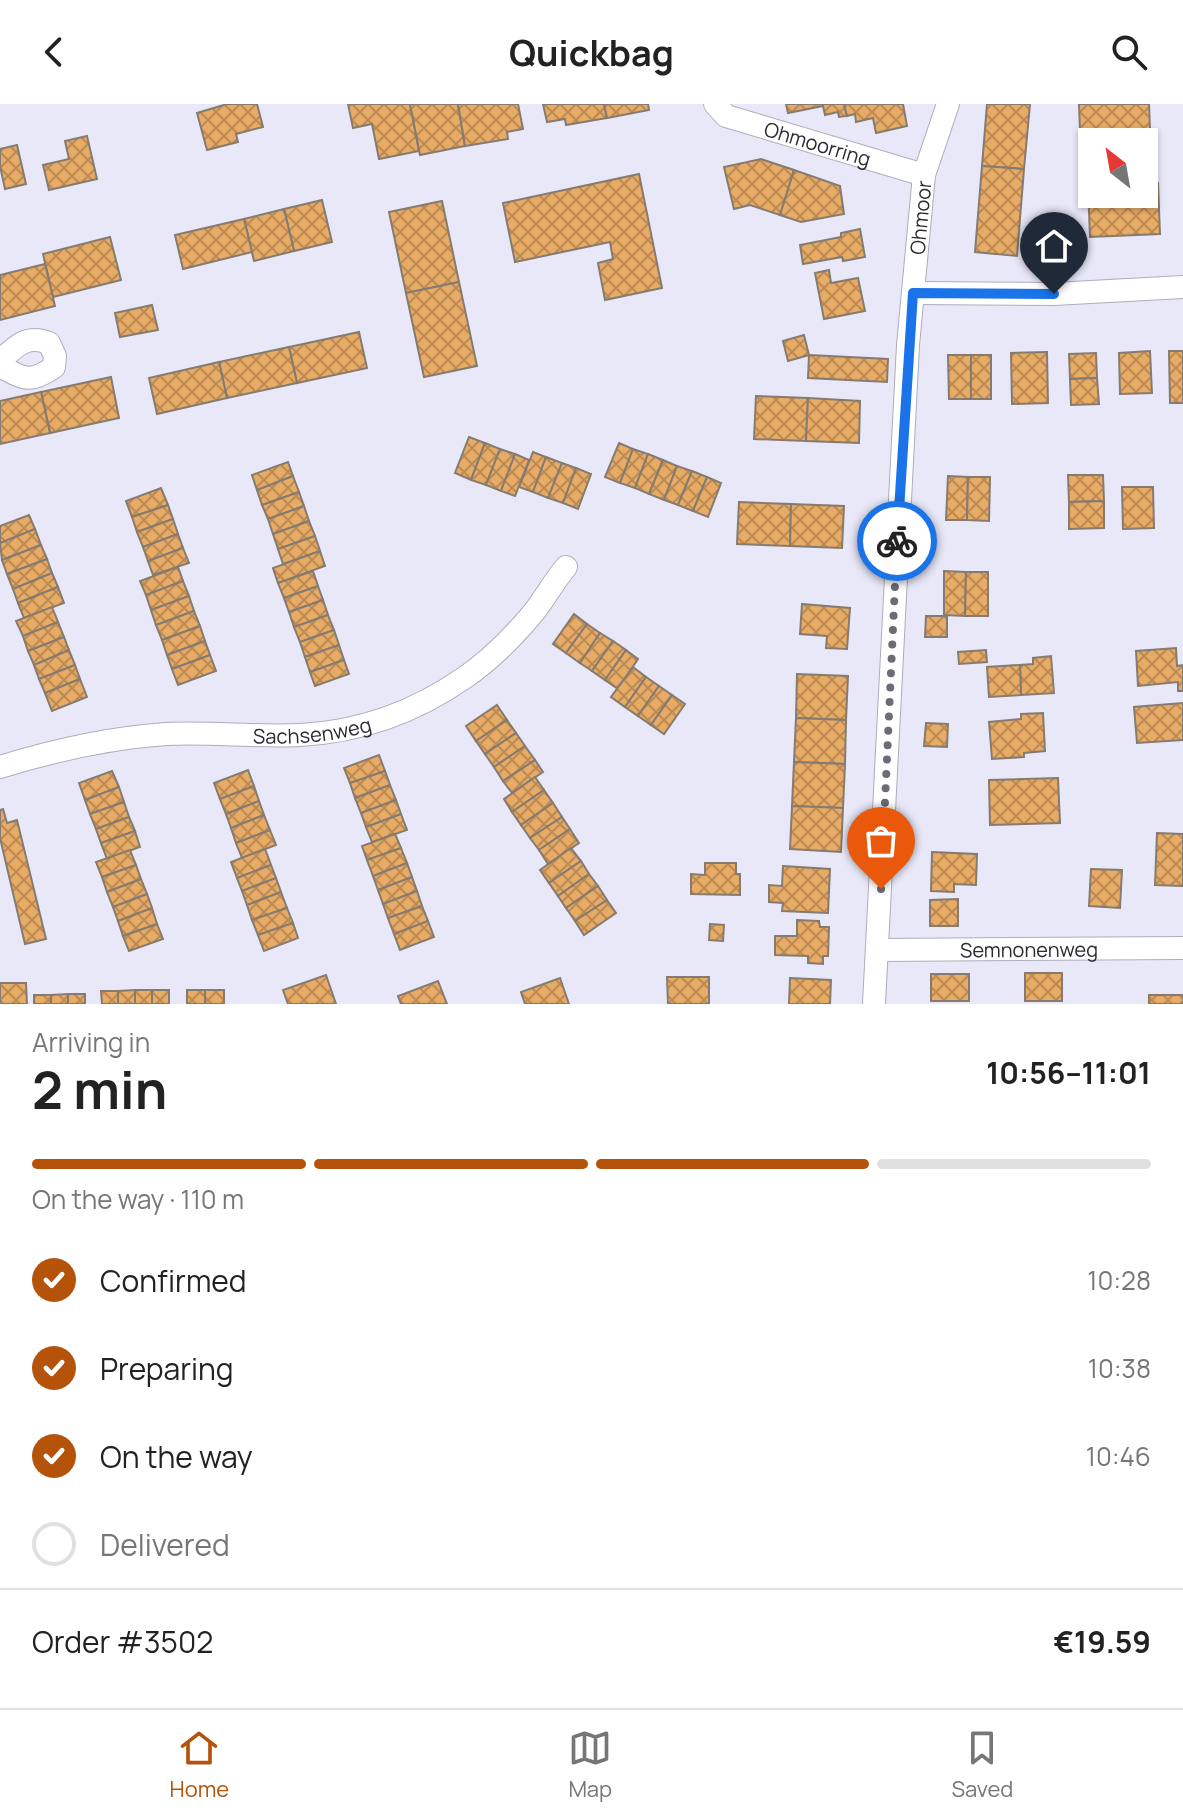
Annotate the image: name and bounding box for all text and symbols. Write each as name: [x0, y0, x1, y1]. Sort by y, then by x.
text: Quickbag: [509, 28, 674, 77]
icon: back: [32, 30, 76, 74]
icon: search: [1107, 30, 1151, 74]
street label: Ohmoorring: [761, 115, 874, 172]
north arrow: [1078, 128, 1158, 208]
map controls: [1078, 128, 1158, 208]
street label: Ohmoor: [903, 179, 937, 256]
pin: [1020, 212, 1088, 294]
icon: home: [1032, 224, 1076, 268]
courier: [857, 501, 937, 581]
icon: bike: [875, 519, 919, 563]
street label: Sachsenweg: [253, 710, 374, 749]
pin: [847, 807, 915, 889]
icon: bag: [859, 819, 903, 863]
street label: Semnonenweg: [960, 935, 1098, 963]
text: Arriving in: [32, 1024, 150, 1060]
text: 10:56–11:01: [986, 1052, 1151, 1093]
text: 2 min: [32, 1054, 167, 1125]
text: On the way · 110 m: [32, 1181, 244, 1217]
icon: check: [32, 1258, 76, 1302]
text: Confirmed: [100, 1260, 247, 1301]
text: 10:28: [1087, 1262, 1151, 1298]
icon: check: [32, 1346, 76, 1390]
text: Preparing: [100, 1348, 234, 1389]
text: 10:38: [1088, 1350, 1151, 1386]
icon: check: [32, 1434, 76, 1478]
text: On the way: [100, 1436, 253, 1477]
text: 10:46: [1086, 1438, 1151, 1474]
text: Delivered: [100, 1524, 230, 1565]
text: Order #3502: [32, 1621, 213, 1662]
text: €19.59: [1054, 1621, 1151, 1662]
tab: Home: [170, 1726, 229, 1804]
tab: Map: [568, 1726, 612, 1804]
tab: Saved: [951, 1726, 1013, 1804]

